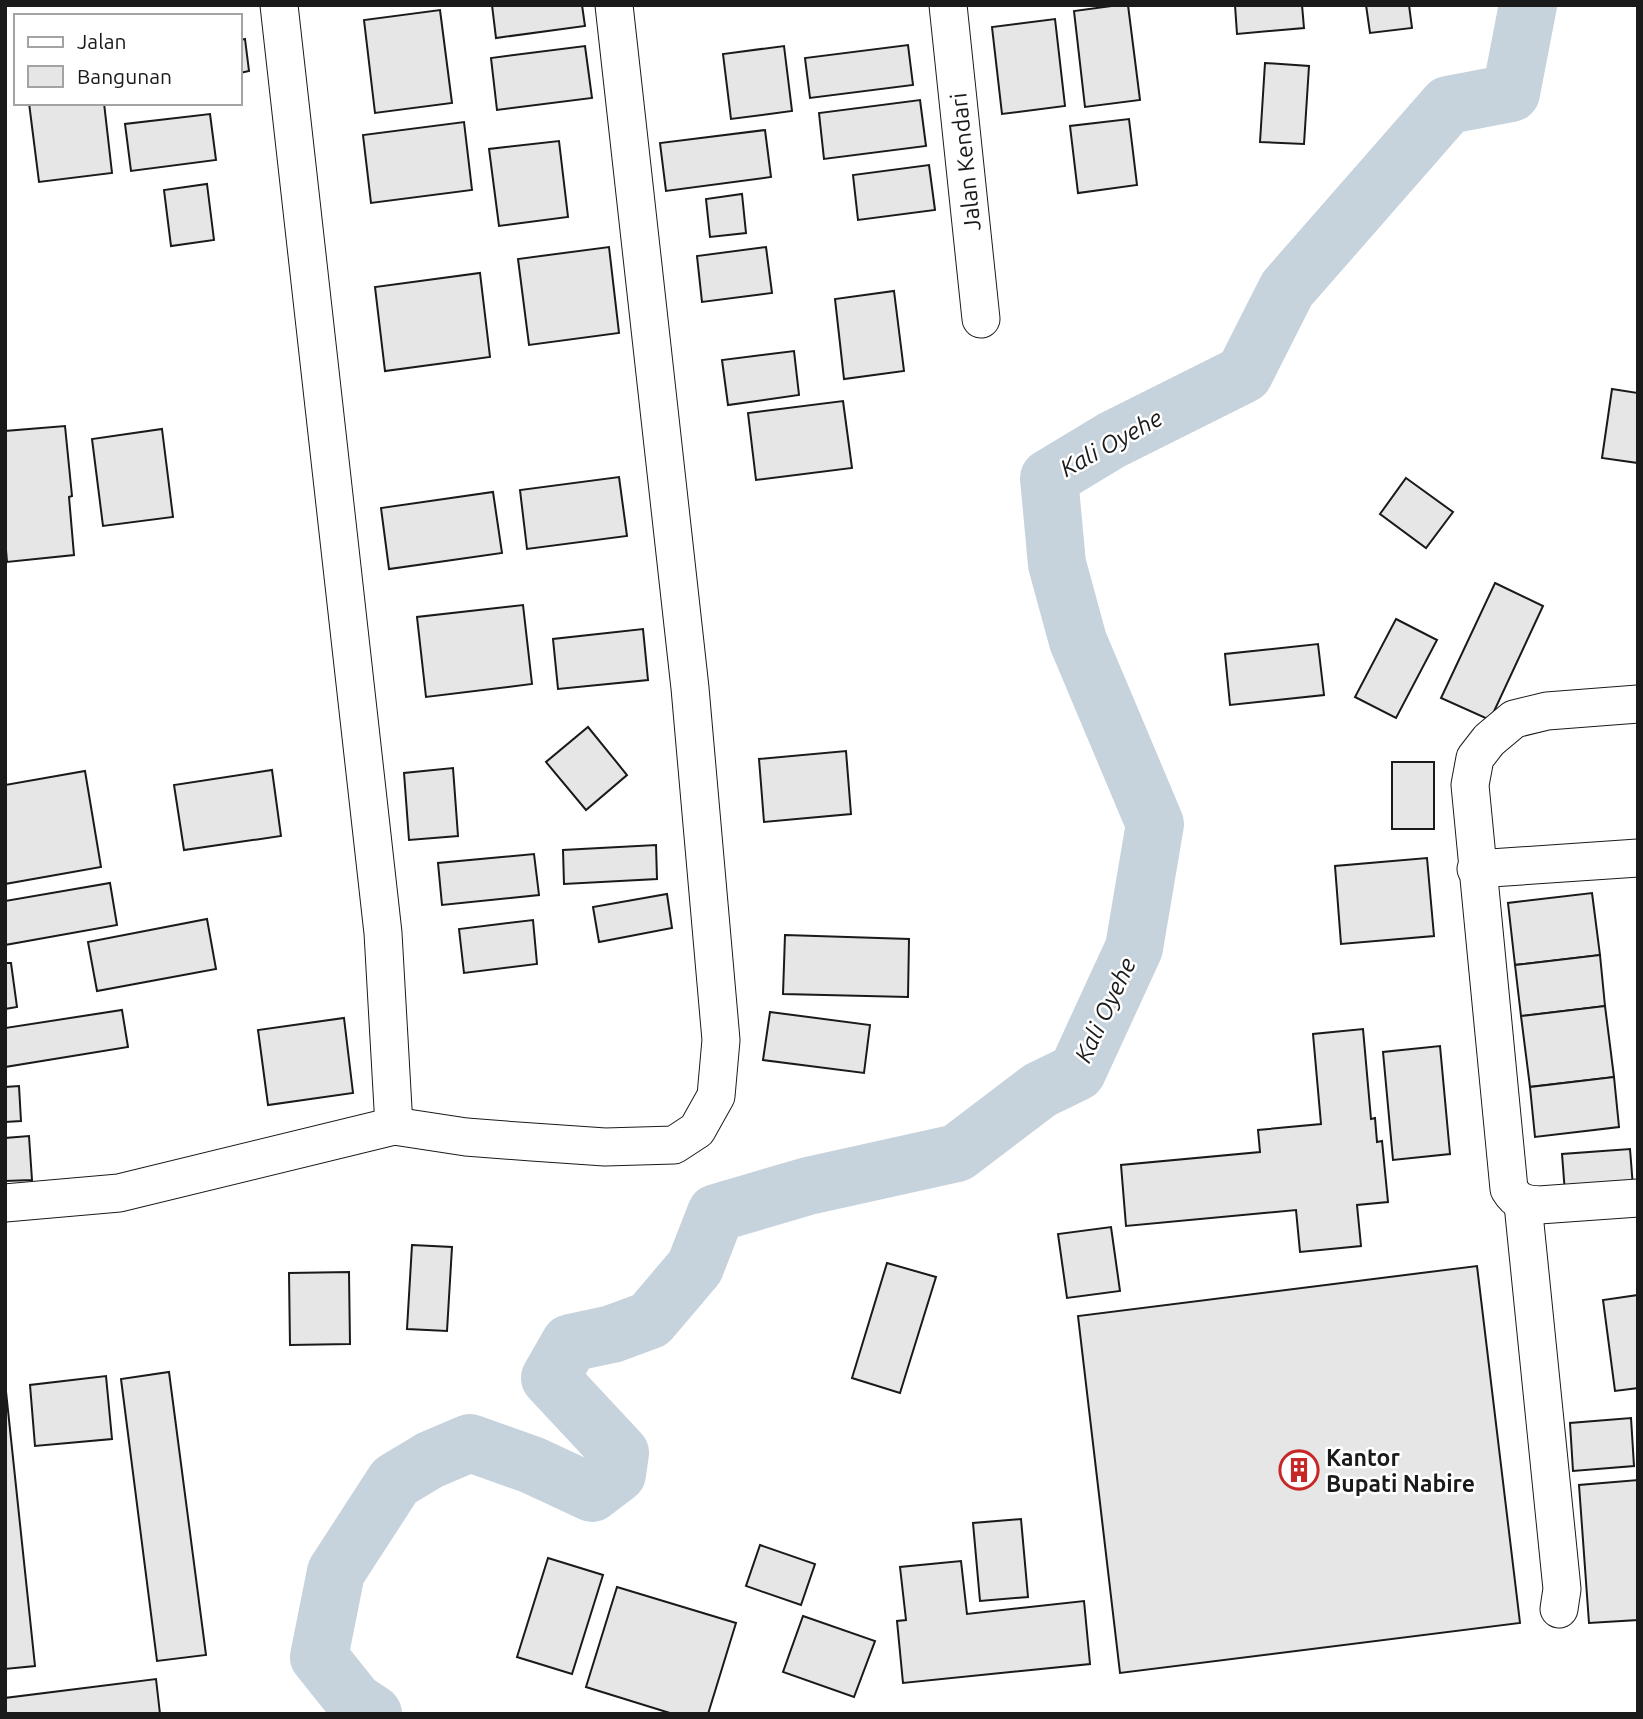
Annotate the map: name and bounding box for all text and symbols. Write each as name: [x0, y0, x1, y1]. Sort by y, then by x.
legend: [14, 14, 242, 105]
text: Jalan: [77, 29, 126, 53]
text: Bangunan: [77, 64, 172, 88]
street label: Jalan Kendari: [945, 92, 985, 232]
water label: Kali Oyehe: [1055, 404, 1167, 482]
water label: Kali Oyehe: [1069, 953, 1141, 1067]
place label: Kantor Bupati Nabire: [1326, 1445, 1475, 1496]
building icon: Kantor Bupati Nabire: [1278, 1449, 1320, 1491]

